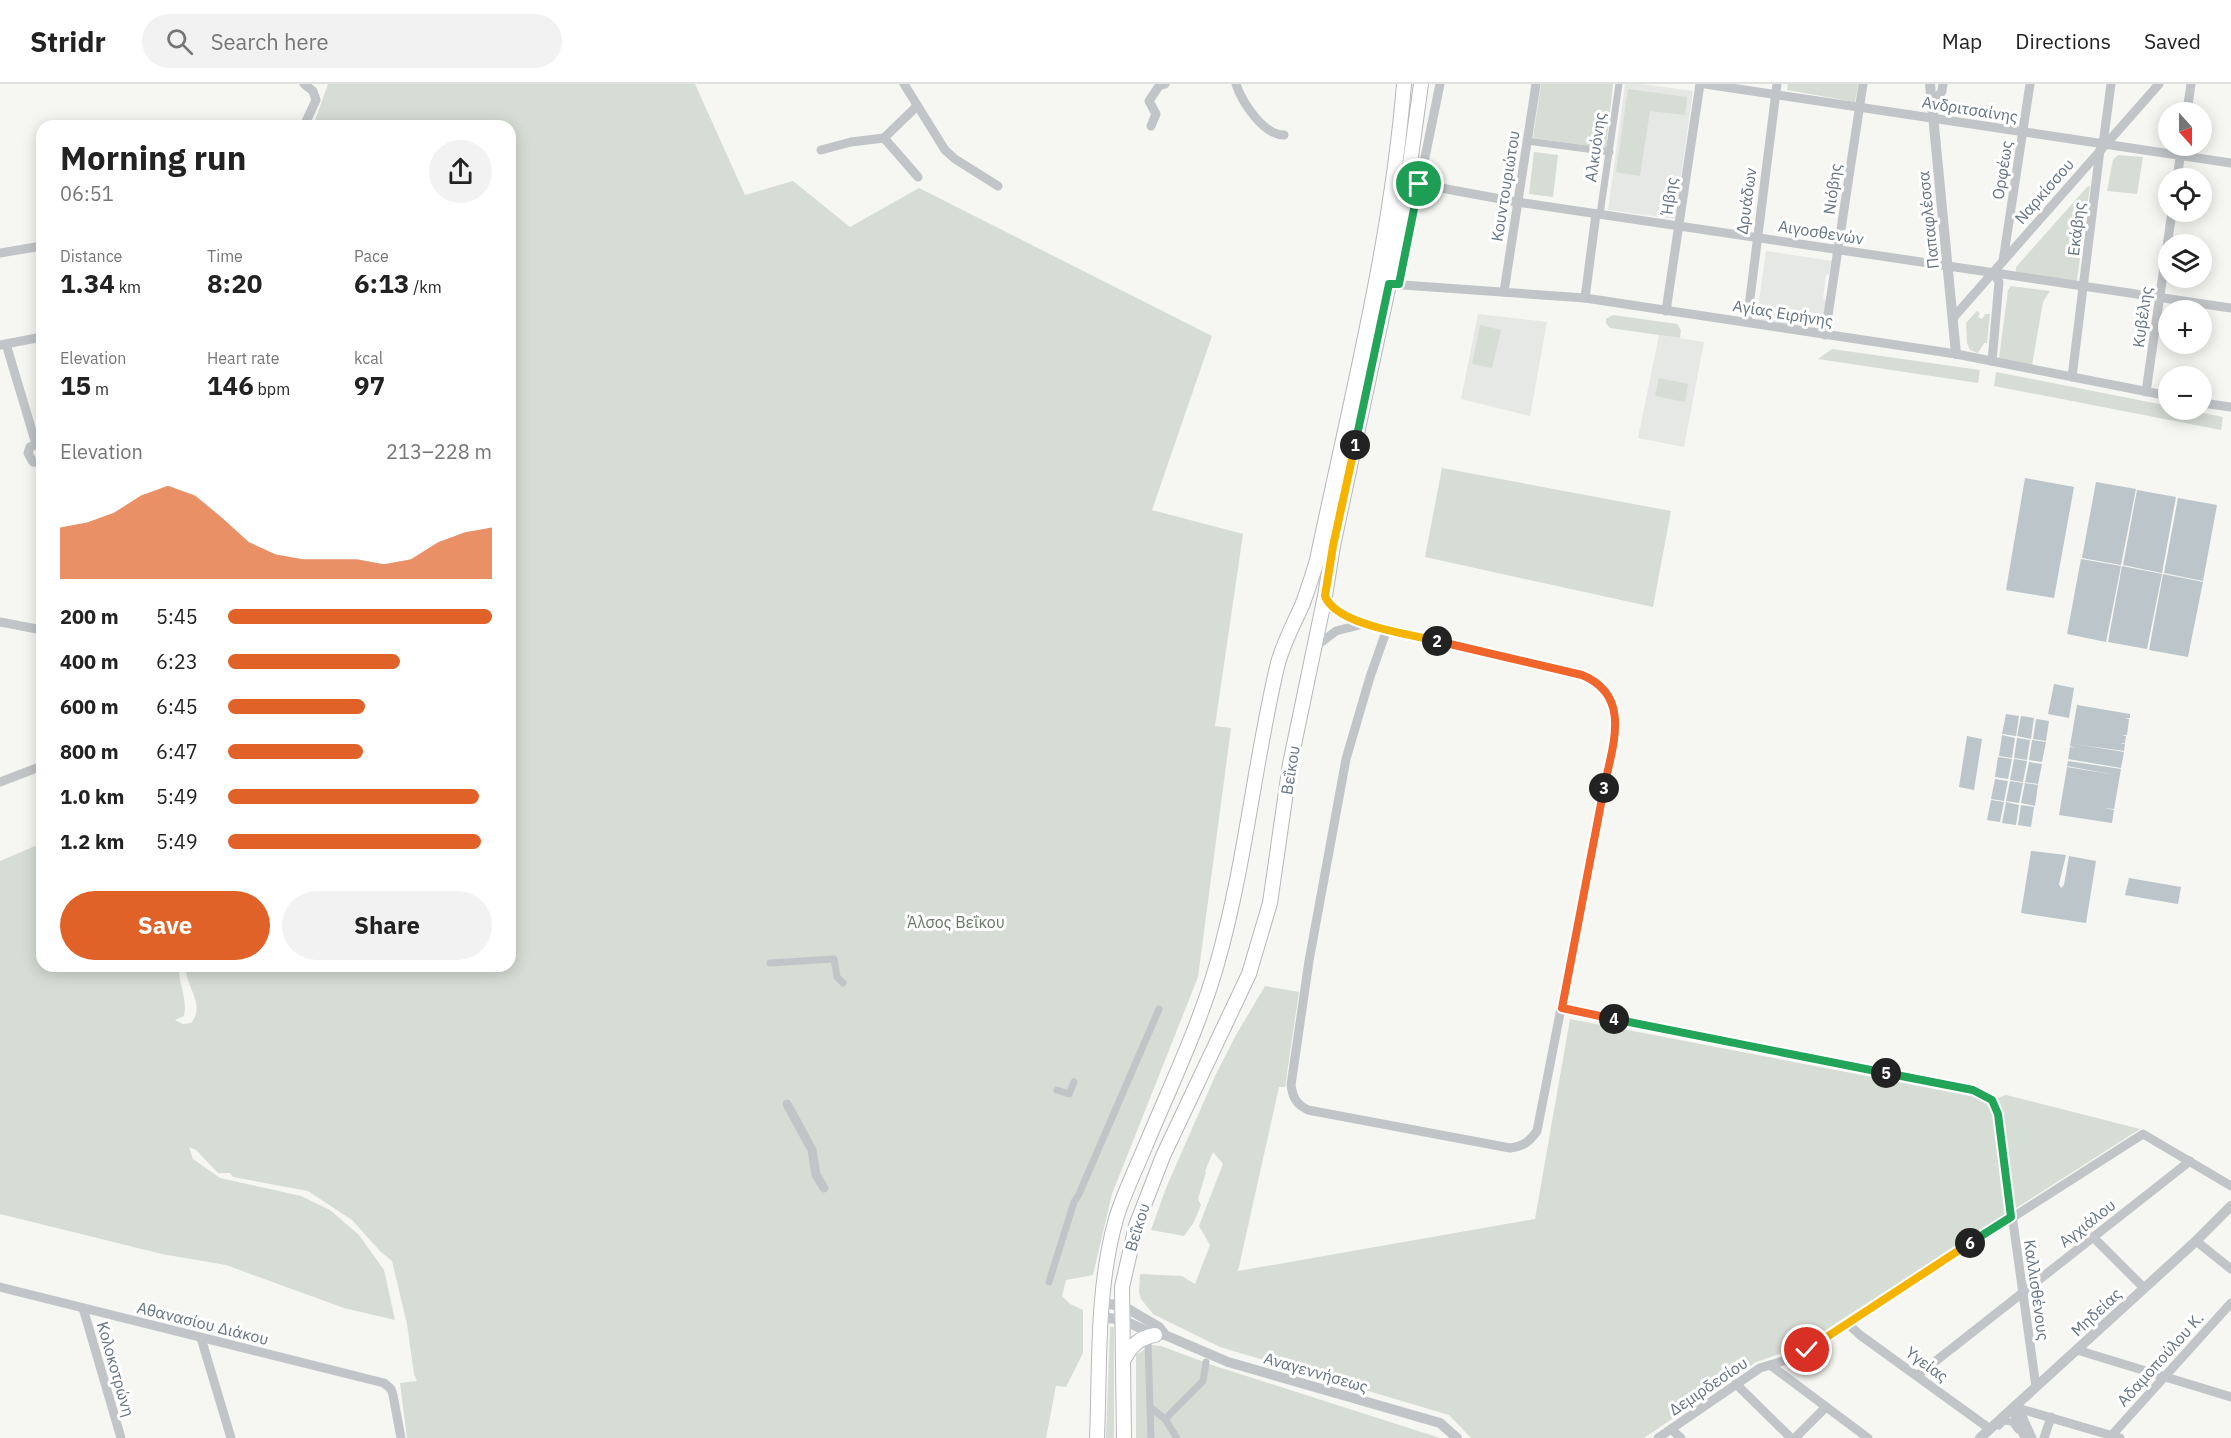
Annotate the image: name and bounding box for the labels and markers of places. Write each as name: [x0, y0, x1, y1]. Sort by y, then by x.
pin: [1393, 158, 1444, 209]
pin: 1: [1340, 430, 1370, 460]
pin: 2: [1422, 626, 1452, 656]
pin: 3: [1589, 773, 1619, 803]
pin: 4: [1599, 1004, 1629, 1034]
pin: 5: [1871, 1058, 1901, 1088]
pin: 6: [1955, 1228, 1985, 1258]
pin: [1781, 1324, 1832, 1375]

